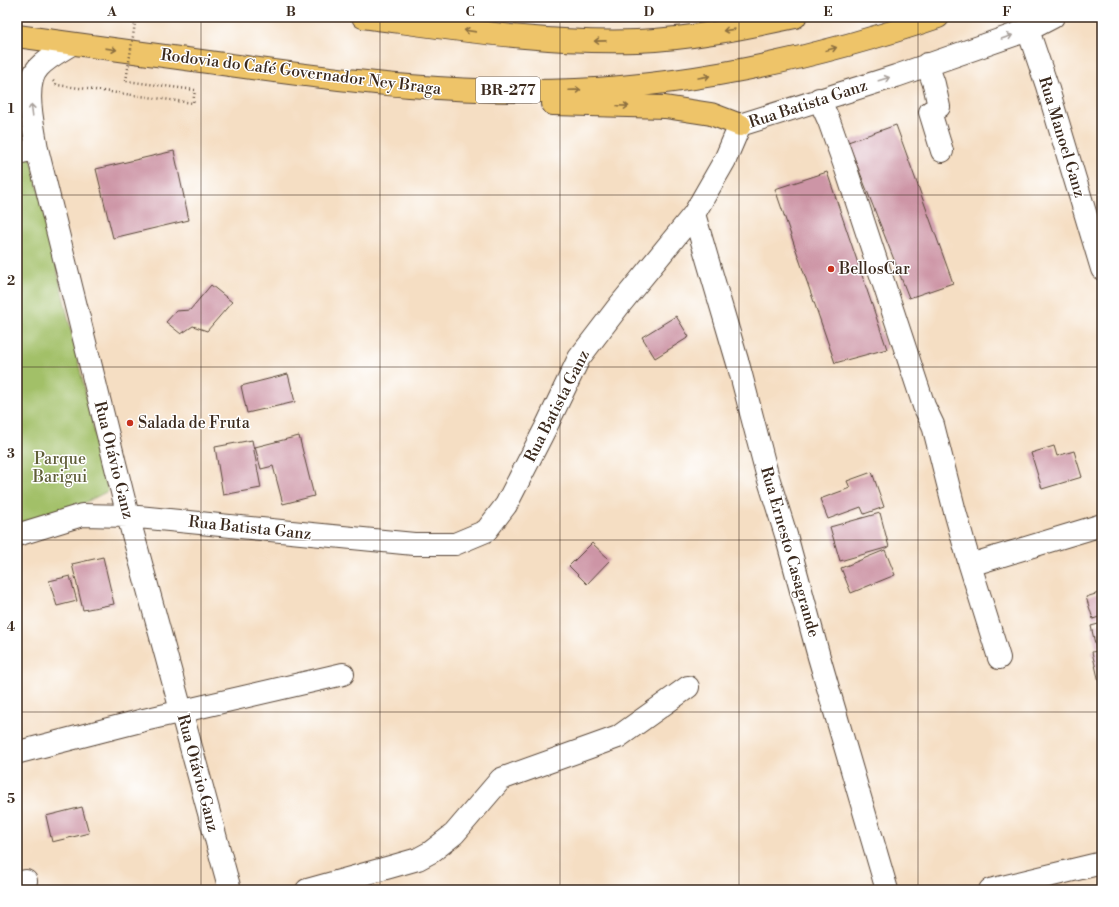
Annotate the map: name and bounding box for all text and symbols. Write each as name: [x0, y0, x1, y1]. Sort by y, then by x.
text: A: [106, 4, 117, 20]
text: B: [286, 4, 296, 20]
text: C: [465, 4, 475, 20]
text: D: [644, 4, 654, 20]
text: E: [823, 4, 833, 20]
text: F: [1002, 4, 1012, 20]
one-way arrow: [723, 26, 736, 34]
one-way arrow: [464, 28, 477, 35]
one-way arrow: [1000, 32, 1012, 40]
one-way arrow: [594, 37, 607, 45]
one-way arrow: [104, 45, 117, 53]
street label: Rodovia do Café Governador Ney Braga: [160, 45, 443, 99]
one-way arrow: [824, 45, 837, 53]
one-way arrow: [697, 73, 710, 81]
street label: Rua Manoel Ganz: [1034, 74, 1090, 200]
street label: Rua Batista Ganz: [746, 75, 870, 133]
one-way arrow: [877, 75, 890, 82]
road number: BR-277: [476, 77, 540, 103]
one-way arrow: [568, 86, 581, 93]
text: 1: [8, 101, 15, 117]
one-way arrow: [616, 102, 629, 110]
one-way arrow: [28, 104, 36, 117]
place label: BellosCar: [838, 259, 910, 279]
marker: BellosCar: [826, 264, 836, 274]
text: 2: [7, 273, 15, 289]
street label: Rua Batista Ganz: [520, 346, 594, 466]
street label: Rua Otávio Ganz: [90, 399, 138, 521]
place label: Salada de Fruta: [138, 413, 251, 433]
marker: Salada de Fruta: [125, 418, 135, 428]
text: 3: [7, 446, 15, 462]
park label: Parque Barigui: [32, 449, 87, 487]
street label: Rua Ernesto Casagrande: [756, 464, 824, 640]
street label: Rua Batista Ganz: [188, 512, 312, 544]
text: 4: [7, 619, 16, 635]
street label: Rua Otávio Ganz: [173, 712, 223, 834]
text: 5: [7, 791, 15, 807]

